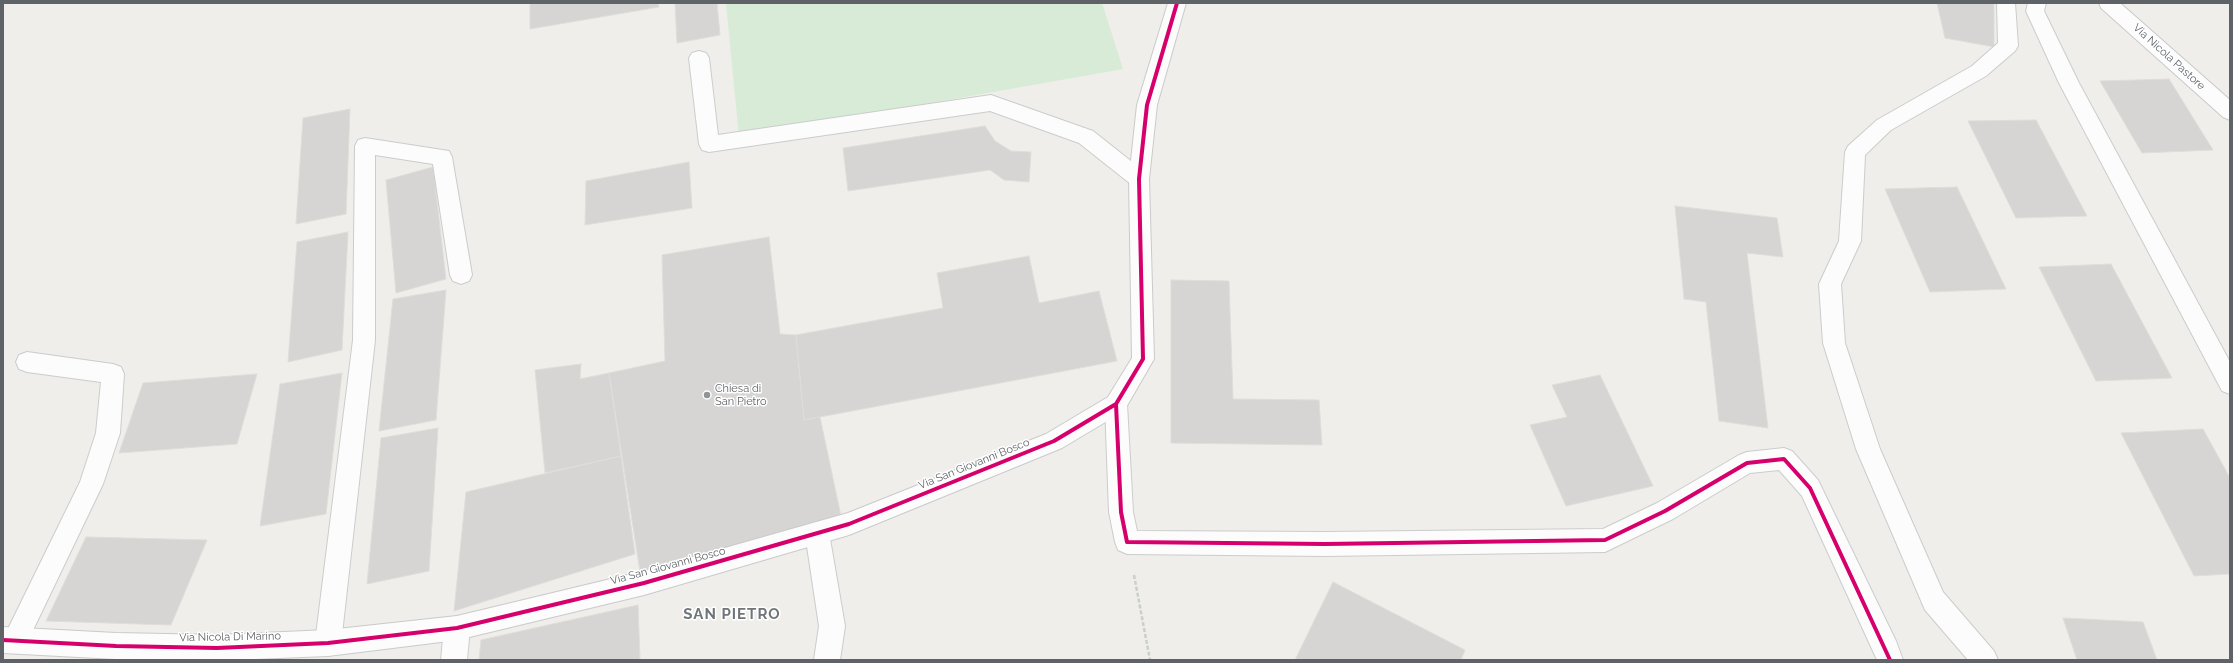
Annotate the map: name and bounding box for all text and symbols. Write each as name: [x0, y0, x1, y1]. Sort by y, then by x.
street label: Via Nicola Pastore: [2130, 21, 2208, 93]
place label: Chiesa di San Pietro: [715, 382, 766, 408]
marker: Chiesa di San Pietro: [702, 390, 712, 400]
street label: Via San Giovanni Bosco: [917, 436, 1031, 492]
street label: Via San Giovanni Bosco: [609, 544, 727, 588]
district label: SAN PIETRO: [683, 605, 781, 623]
street label: Via Nicola Di Marino: [179, 630, 281, 644]

